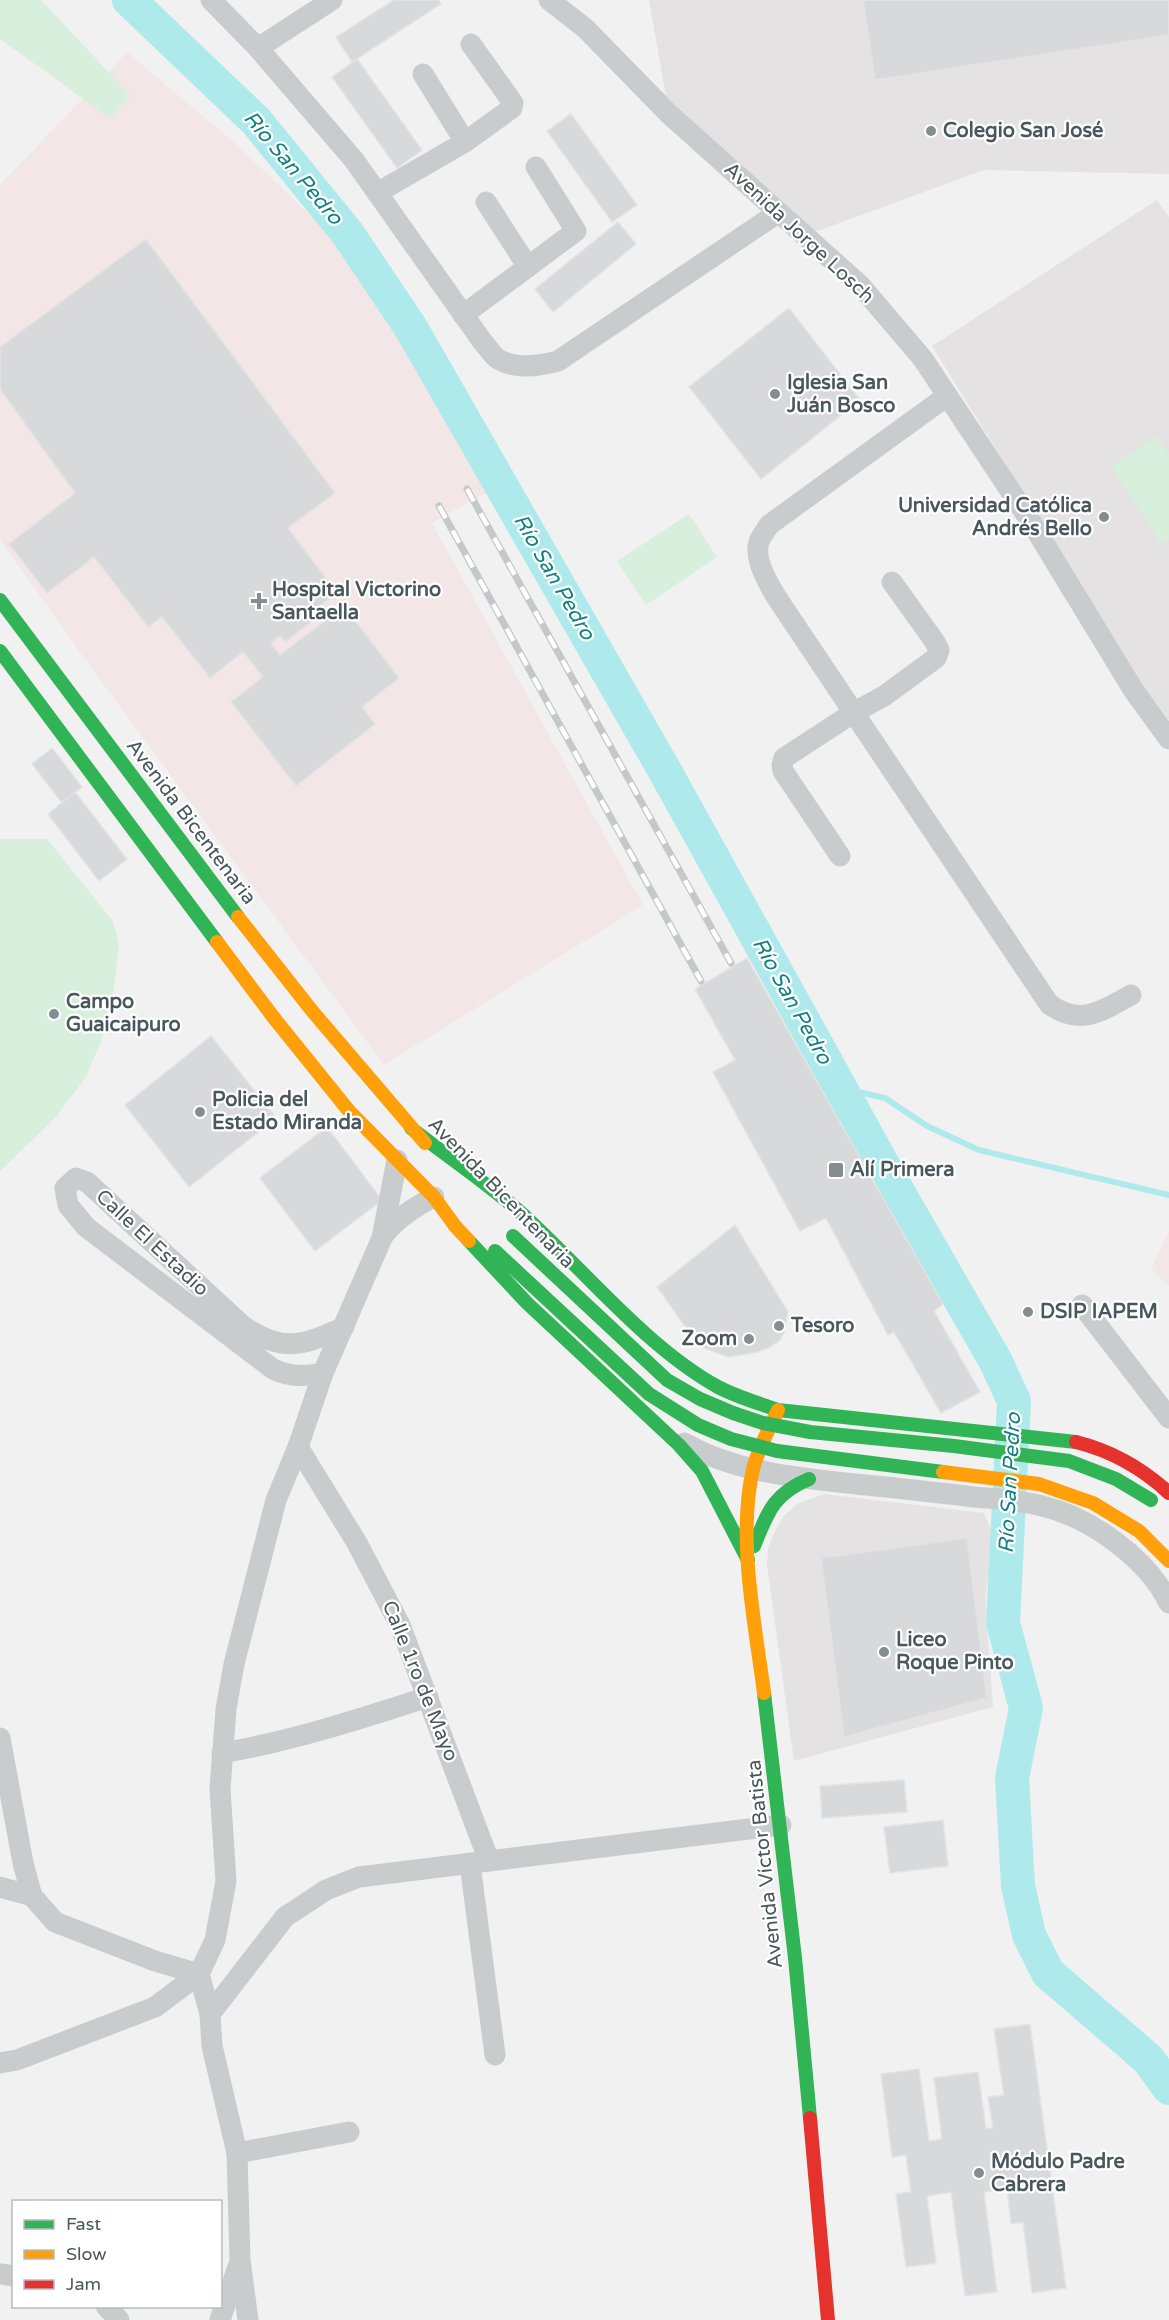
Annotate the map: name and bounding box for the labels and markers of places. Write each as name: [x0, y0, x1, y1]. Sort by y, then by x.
place label: Colegio San José: [943, 119, 1103, 143]
marker: Colegio San José: [924, 124, 938, 138]
place label: Iglesia San Juán Bosco: [786, 371, 895, 418]
marker: Iglesia San Juán Bosco: [768, 387, 782, 401]
place label: Universidad Católica Andrés Bello: [898, 494, 1092, 541]
marker: Universidad Católica Andrés Bello: [1097, 510, 1111, 524]
place label: Hospital Victorino Santaella: [272, 578, 441, 625]
marker: Hospital Victorino Santaella: [250, 592, 268, 610]
place label: Campo Guaicaipuro: [66, 990, 181, 1037]
marker: Campo Guaicaipuro: [47, 1007, 61, 1021]
place label: Policia del Estado Miranda: [212, 1088, 362, 1135]
marker: Policia del Estado Miranda: [193, 1105, 207, 1119]
place label: Alí Primera: [850, 1158, 954, 1182]
marker: Alí Primera: [827, 1161, 845, 1179]
place label: DSIP IAPEM: [1040, 1300, 1158, 1324]
marker: DSIP IAPEM: [1021, 1305, 1035, 1319]
place label: Tesoro: [790, 1314, 855, 1338]
marker: Tesoro: [772, 1319, 786, 1333]
place label: Zoom: [682, 1327, 737, 1351]
marker: Zoom: [742, 1332, 756, 1346]
place label: Liceo Roque Pinto: [896, 1628, 1014, 1675]
marker: Liceo Roque Pinto: [877, 1645, 891, 1659]
place label: Módulo Padre Cabrera: [991, 2150, 1125, 2197]
marker: Módulo Padre Cabrera: [972, 2166, 986, 2180]

